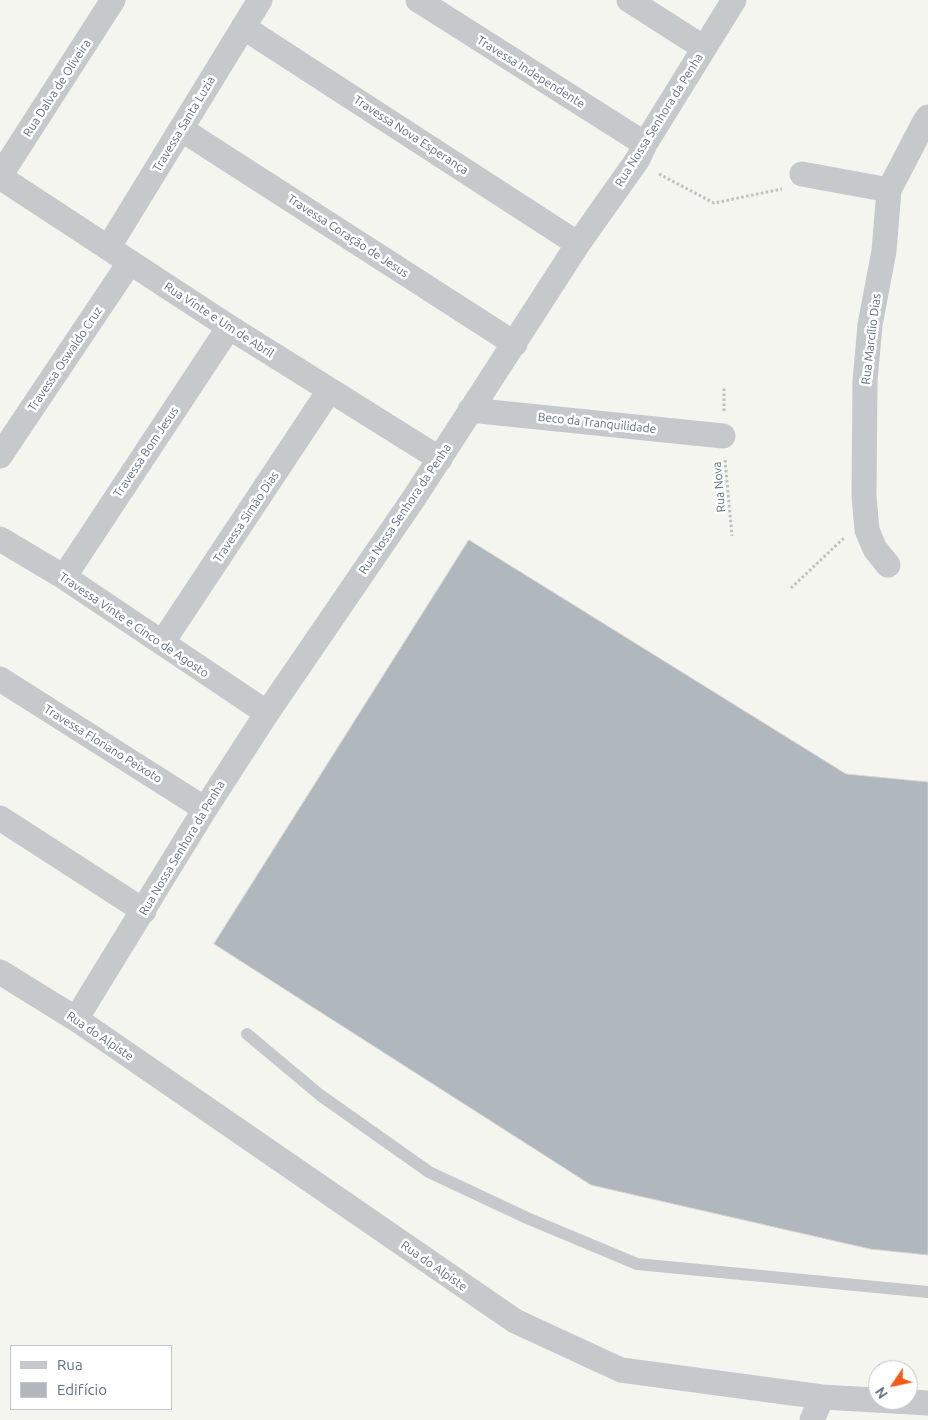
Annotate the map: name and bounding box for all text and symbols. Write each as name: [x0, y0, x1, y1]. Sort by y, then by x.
street label: Travessa Independente: [474, 33, 588, 111]
street label: Rua Dalva de Oliveira: [20, 36, 94, 140]
street label: Rua Nossa Senhora da Penha: [612, 51, 706, 189]
street label: Travessa Santa Luzia: [150, 73, 218, 175]
street label: Travessa Nova Esperança: [351, 92, 471, 178]
street label: Travessa Coração de Jesus: [285, 191, 411, 281]
street label: Rua Vinte e Um de Abril: [162, 279, 276, 361]
street label: Rua Marcílio Dias: [858, 293, 884, 385]
street label: Travessa Oswaldo Cruz: [25, 304, 105, 414]
street label: Travessa Bom Jesus: [110, 404, 182, 500]
street label: Beco da Tranquilidade: [537, 410, 657, 436]
street label: Rua Nossa Senhora da Penha: [356, 441, 454, 577]
street label: Rua Nova: [710, 461, 728, 513]
street label: Travessa Simão Dias: [210, 469, 282, 565]
street label: Travessa Vinte e Cinco de Agosto: [56, 569, 212, 681]
street label: Travessa Floriano Peixoto: [41, 702, 165, 786]
street label: Rua Nossa Senhora da Penha: [136, 778, 228, 918]
street label: Rua do Alpiste: [64, 1008, 136, 1064]
street label: Rua do Alpiste: [398, 1238, 470, 1294]
legend: [10, 1345, 172, 1410]
text: Rua: [57, 1356, 83, 1373]
north arrow: [868, 1360, 918, 1410]
text: Edifício: [57, 1381, 107, 1398]
text: N: [872, 1384, 891, 1402]

